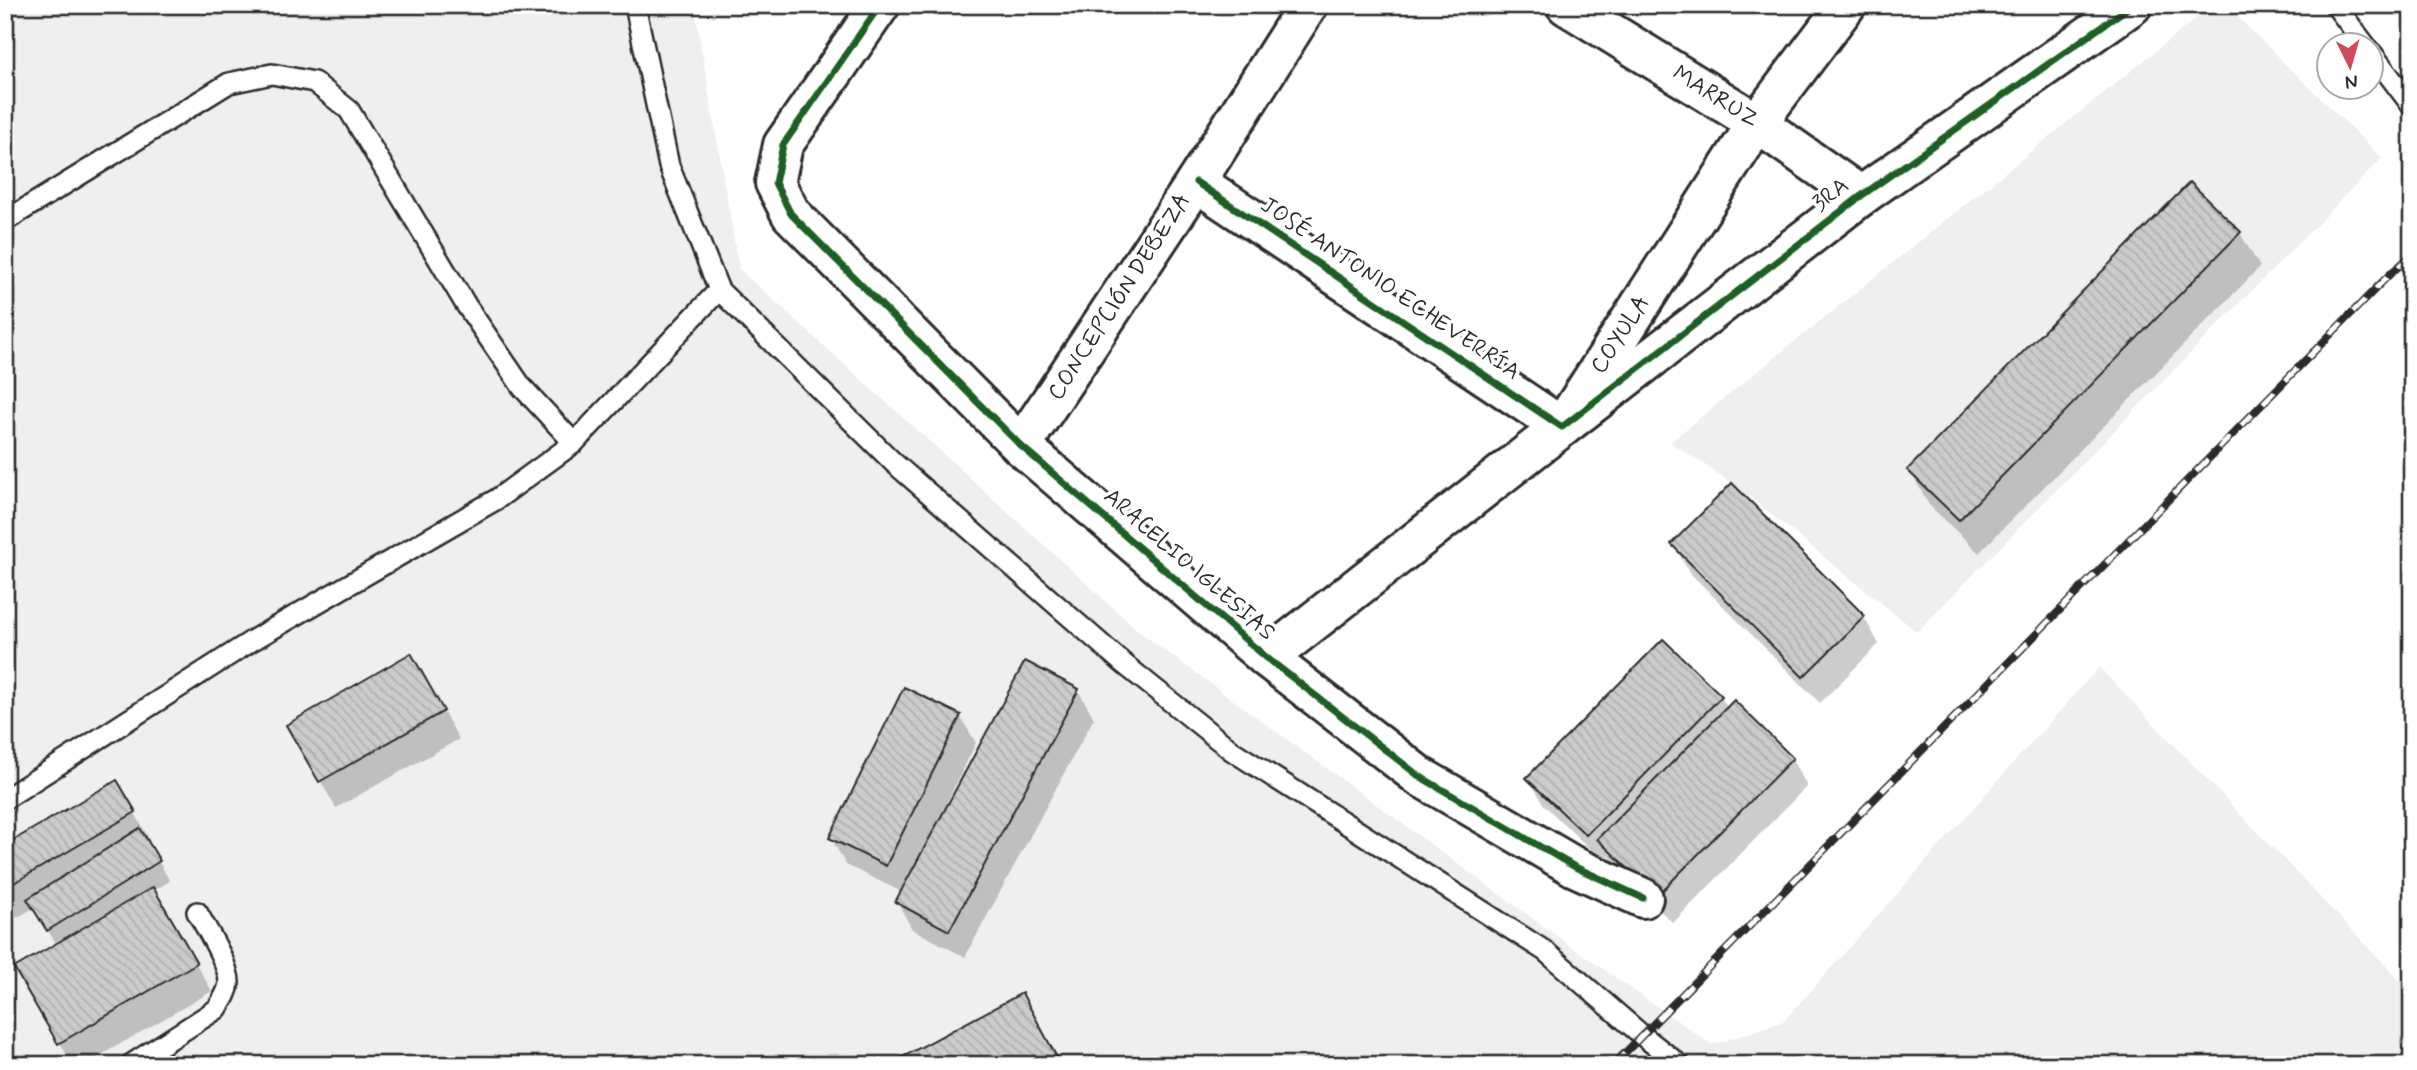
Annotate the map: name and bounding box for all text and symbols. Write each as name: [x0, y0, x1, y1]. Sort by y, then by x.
north arrow: [2316, 32, 2386, 102]
street label: MARRUZ: [1666, 59, 1764, 135]
text: N: [2344, 68, 2359, 94]
street label: 3RA: [1806, 171, 1856, 219]
street label: CONCEPCIÓN DEBEZA: [1042, 188, 1198, 406]
street label: JOSÉ ANTONIO ECHEVERRÍA: [1254, 190, 1526, 387]
street label: COYULA: [1584, 290, 1658, 380]
street label: ARACELIO IGLESIAS: [1097, 482, 1281, 648]

